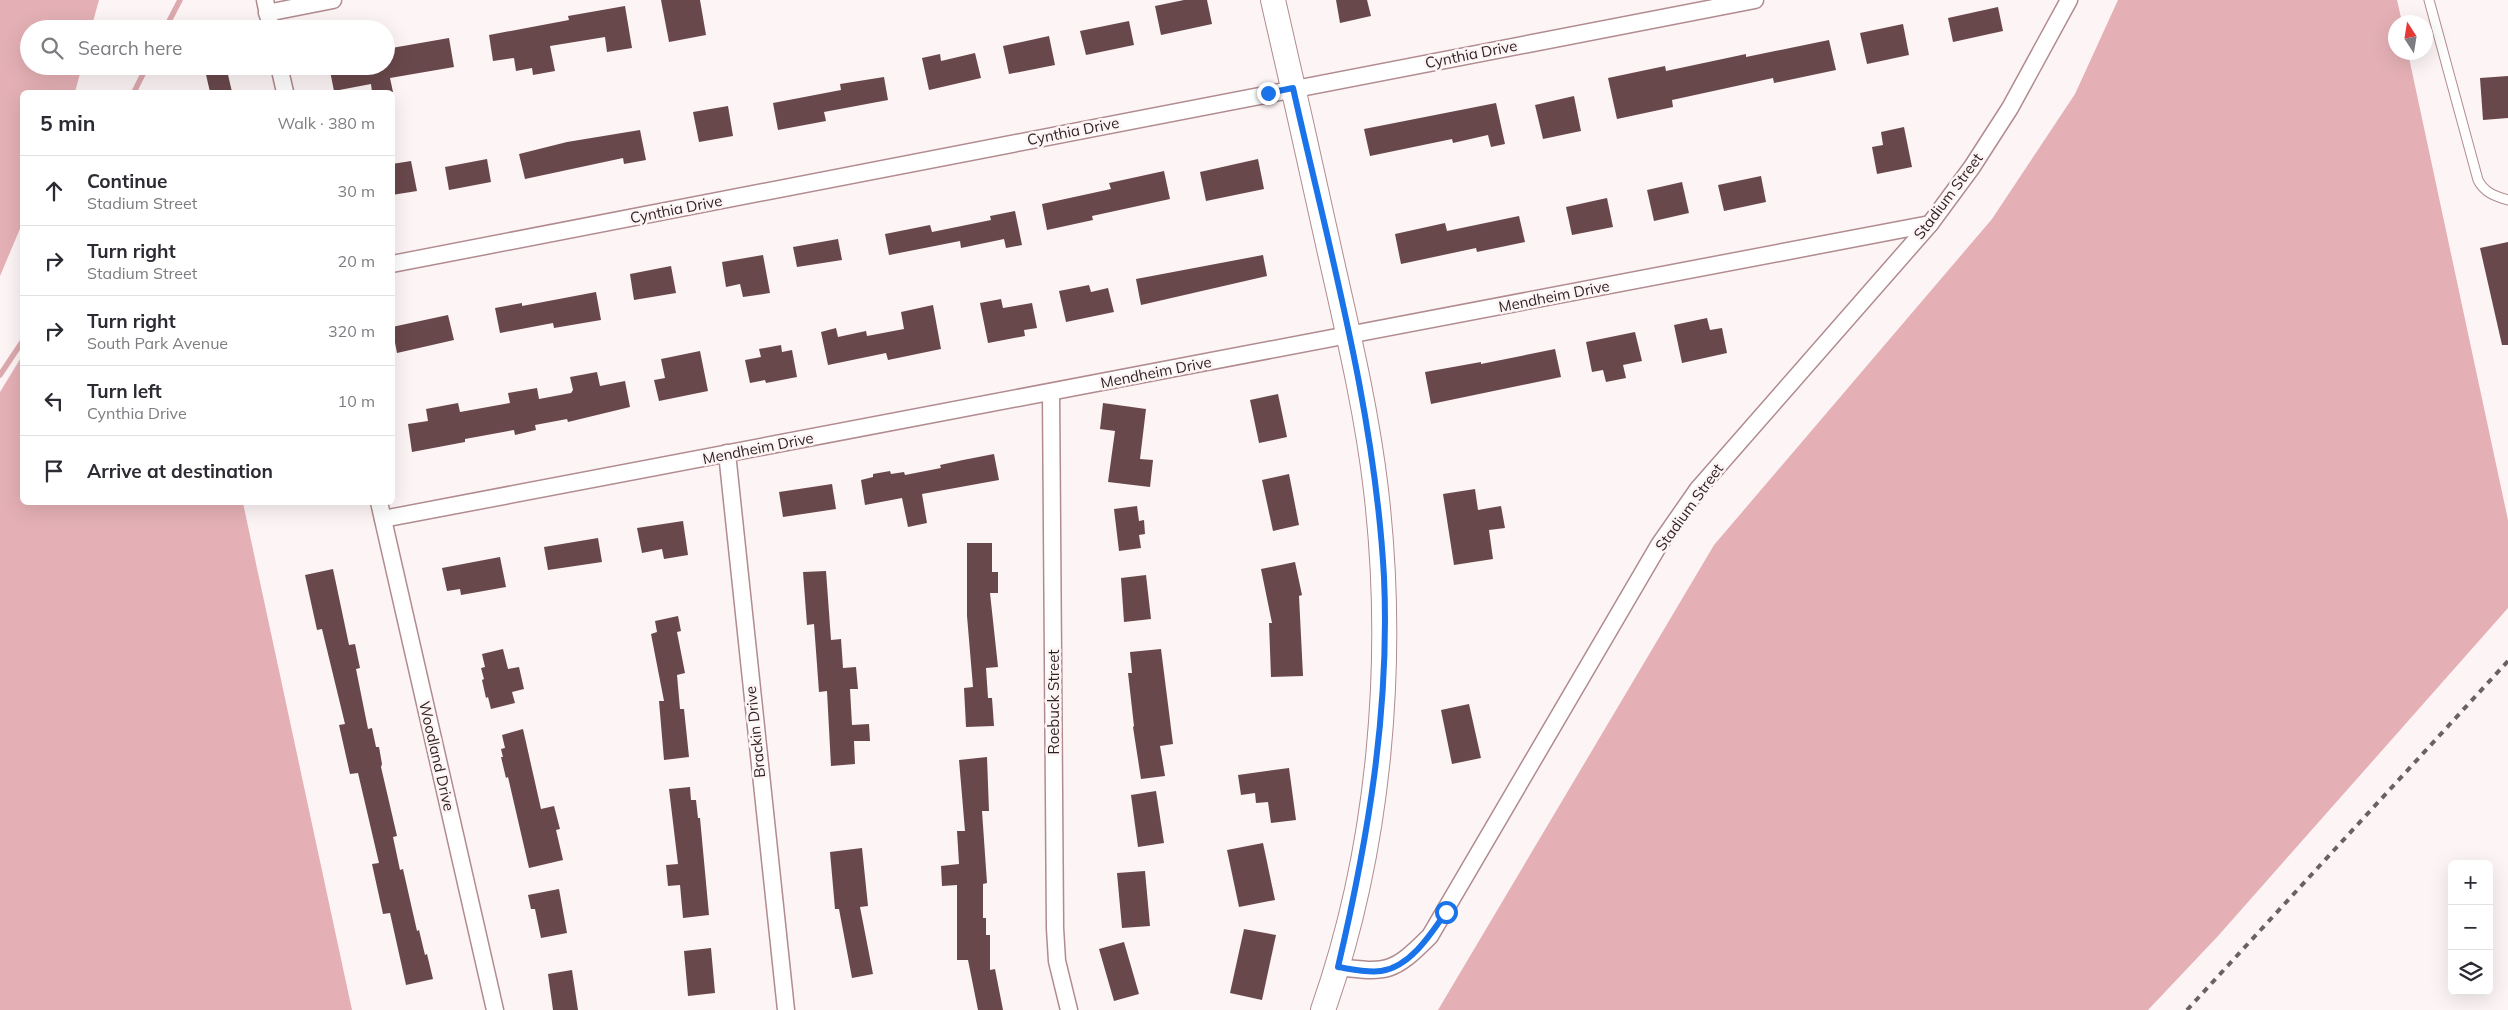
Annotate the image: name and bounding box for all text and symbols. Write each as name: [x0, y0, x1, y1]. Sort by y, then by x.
north arrow: [2388, 15, 2433, 60]
search box: [20, 20, 395, 75]
icon: search: [38, 34, 66, 62]
text: Search here: [78, 36, 182, 60]
street label: Cynthia Drive: [1423, 36, 1519, 72]
route end: [1257, 82, 1280, 105]
text: 5 min: [40, 110, 95, 136]
text: Walk · 380 m: [277, 113, 375, 133]
street label: Cynthia Drive: [1025, 113, 1121, 149]
street label: Stadium Street: [1909, 149, 1987, 243]
text: Continue: [87, 169, 167, 193]
icon: ahead: [40, 177, 68, 205]
text: 30 m: [338, 181, 375, 201]
street label: Cynthia Drive: [628, 191, 724, 227]
text: Stadium Street: [87, 193, 197, 213]
text: Turn right: [87, 239, 176, 263]
icon: right: [40, 247, 68, 275]
text: 20 m: [338, 251, 375, 271]
text: Stadium Street: [87, 263, 197, 283]
street label: Mendheim Drive: [1497, 276, 1611, 316]
text: Turn right: [87, 309, 176, 333]
icon: right: [40, 317, 68, 345]
text: 320 m: [328, 321, 375, 341]
text: South Park Avenue: [87, 333, 228, 353]
street label: Mendheim Drive: [1099, 352, 1213, 392]
text: Turn left: [87, 379, 162, 403]
icon: left: [40, 387, 68, 415]
text: 10 m: [338, 391, 375, 411]
text: Cynthia Drive: [87, 403, 187, 423]
street label: Mendheim Drive: [701, 428, 815, 468]
icon: arrive: [40, 457, 68, 485]
text: Arrive at destination: [87, 459, 273, 483]
street label: Stadium Street: [1651, 460, 1727, 554]
street label: Roebuck Street: [1044, 649, 1063, 755]
street label: Brackin Drive: [741, 685, 769, 779]
street label: Woodland Drive: [415, 699, 459, 813]
map controls: [2448, 860, 2493, 995]
button: +: [2448, 860, 2493, 905]
route start: [1435, 901, 1458, 924]
button: −: [2448, 905, 2493, 950]
button: layers: [2448, 950, 2493, 995]

